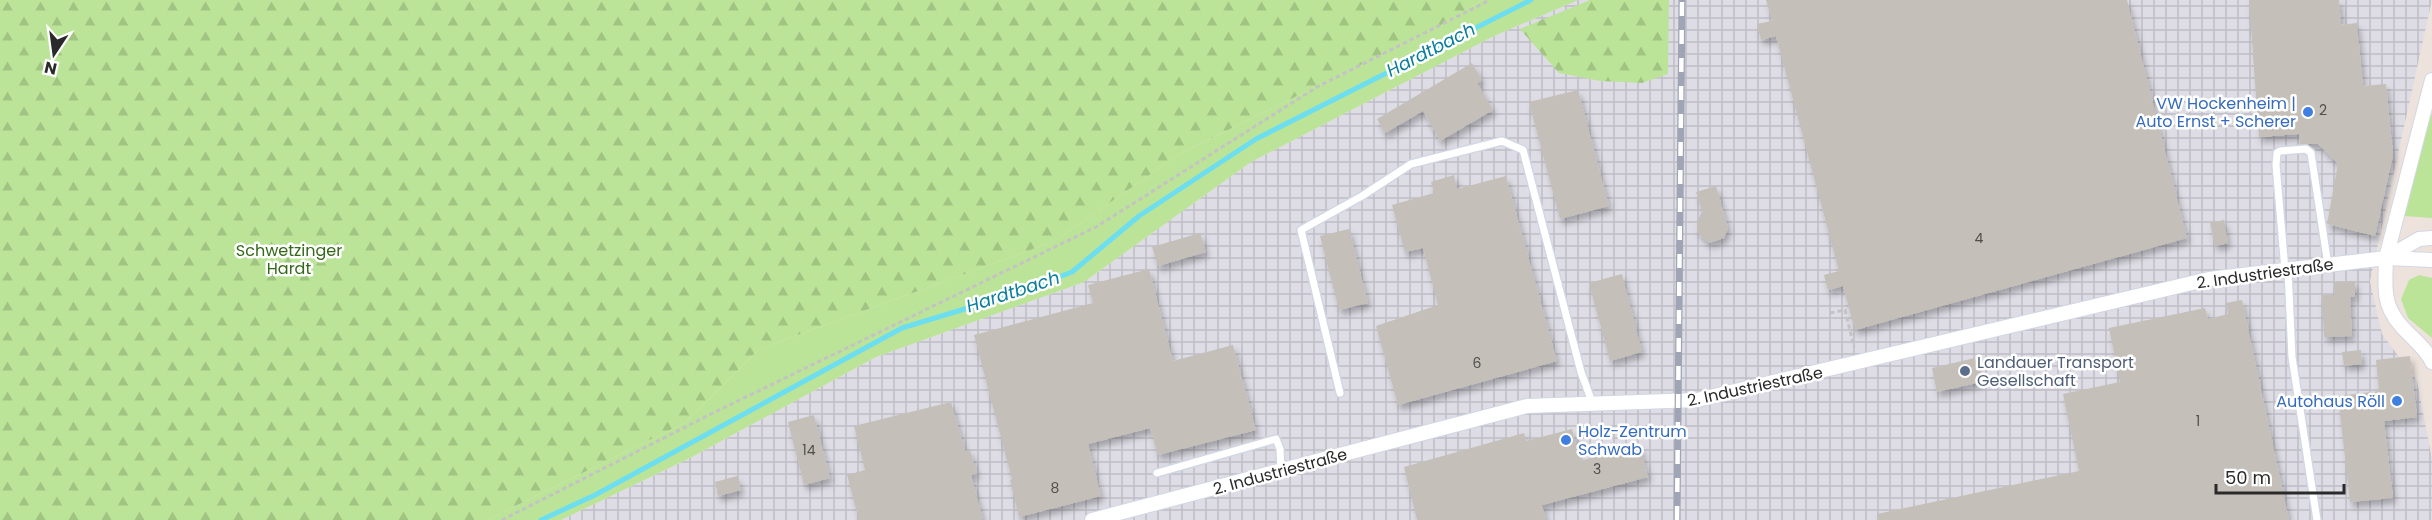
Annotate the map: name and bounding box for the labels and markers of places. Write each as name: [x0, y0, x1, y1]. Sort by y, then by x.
place label: VW Hockenheim | Auto Ernst + Scherer: [2135, 92, 2296, 133]
marker: VW Hockenheim | Auto Ernst + Scherer: [2301, 105, 2315, 119]
place label: Landauer Transport Gesellschaft: [1977, 351, 2134, 392]
marker: Landauer Transport Gesellschaft: [1958, 364, 1972, 378]
place label: Autohaus Röll: [2276, 390, 2385, 413]
marker: Autohaus Röll: [2390, 394, 2404, 408]
place label: Holz-Zentrum Schwab: [1578, 420, 1687, 461]
marker: Holz-Zentrum Schwab: [1559, 433, 1573, 447]

